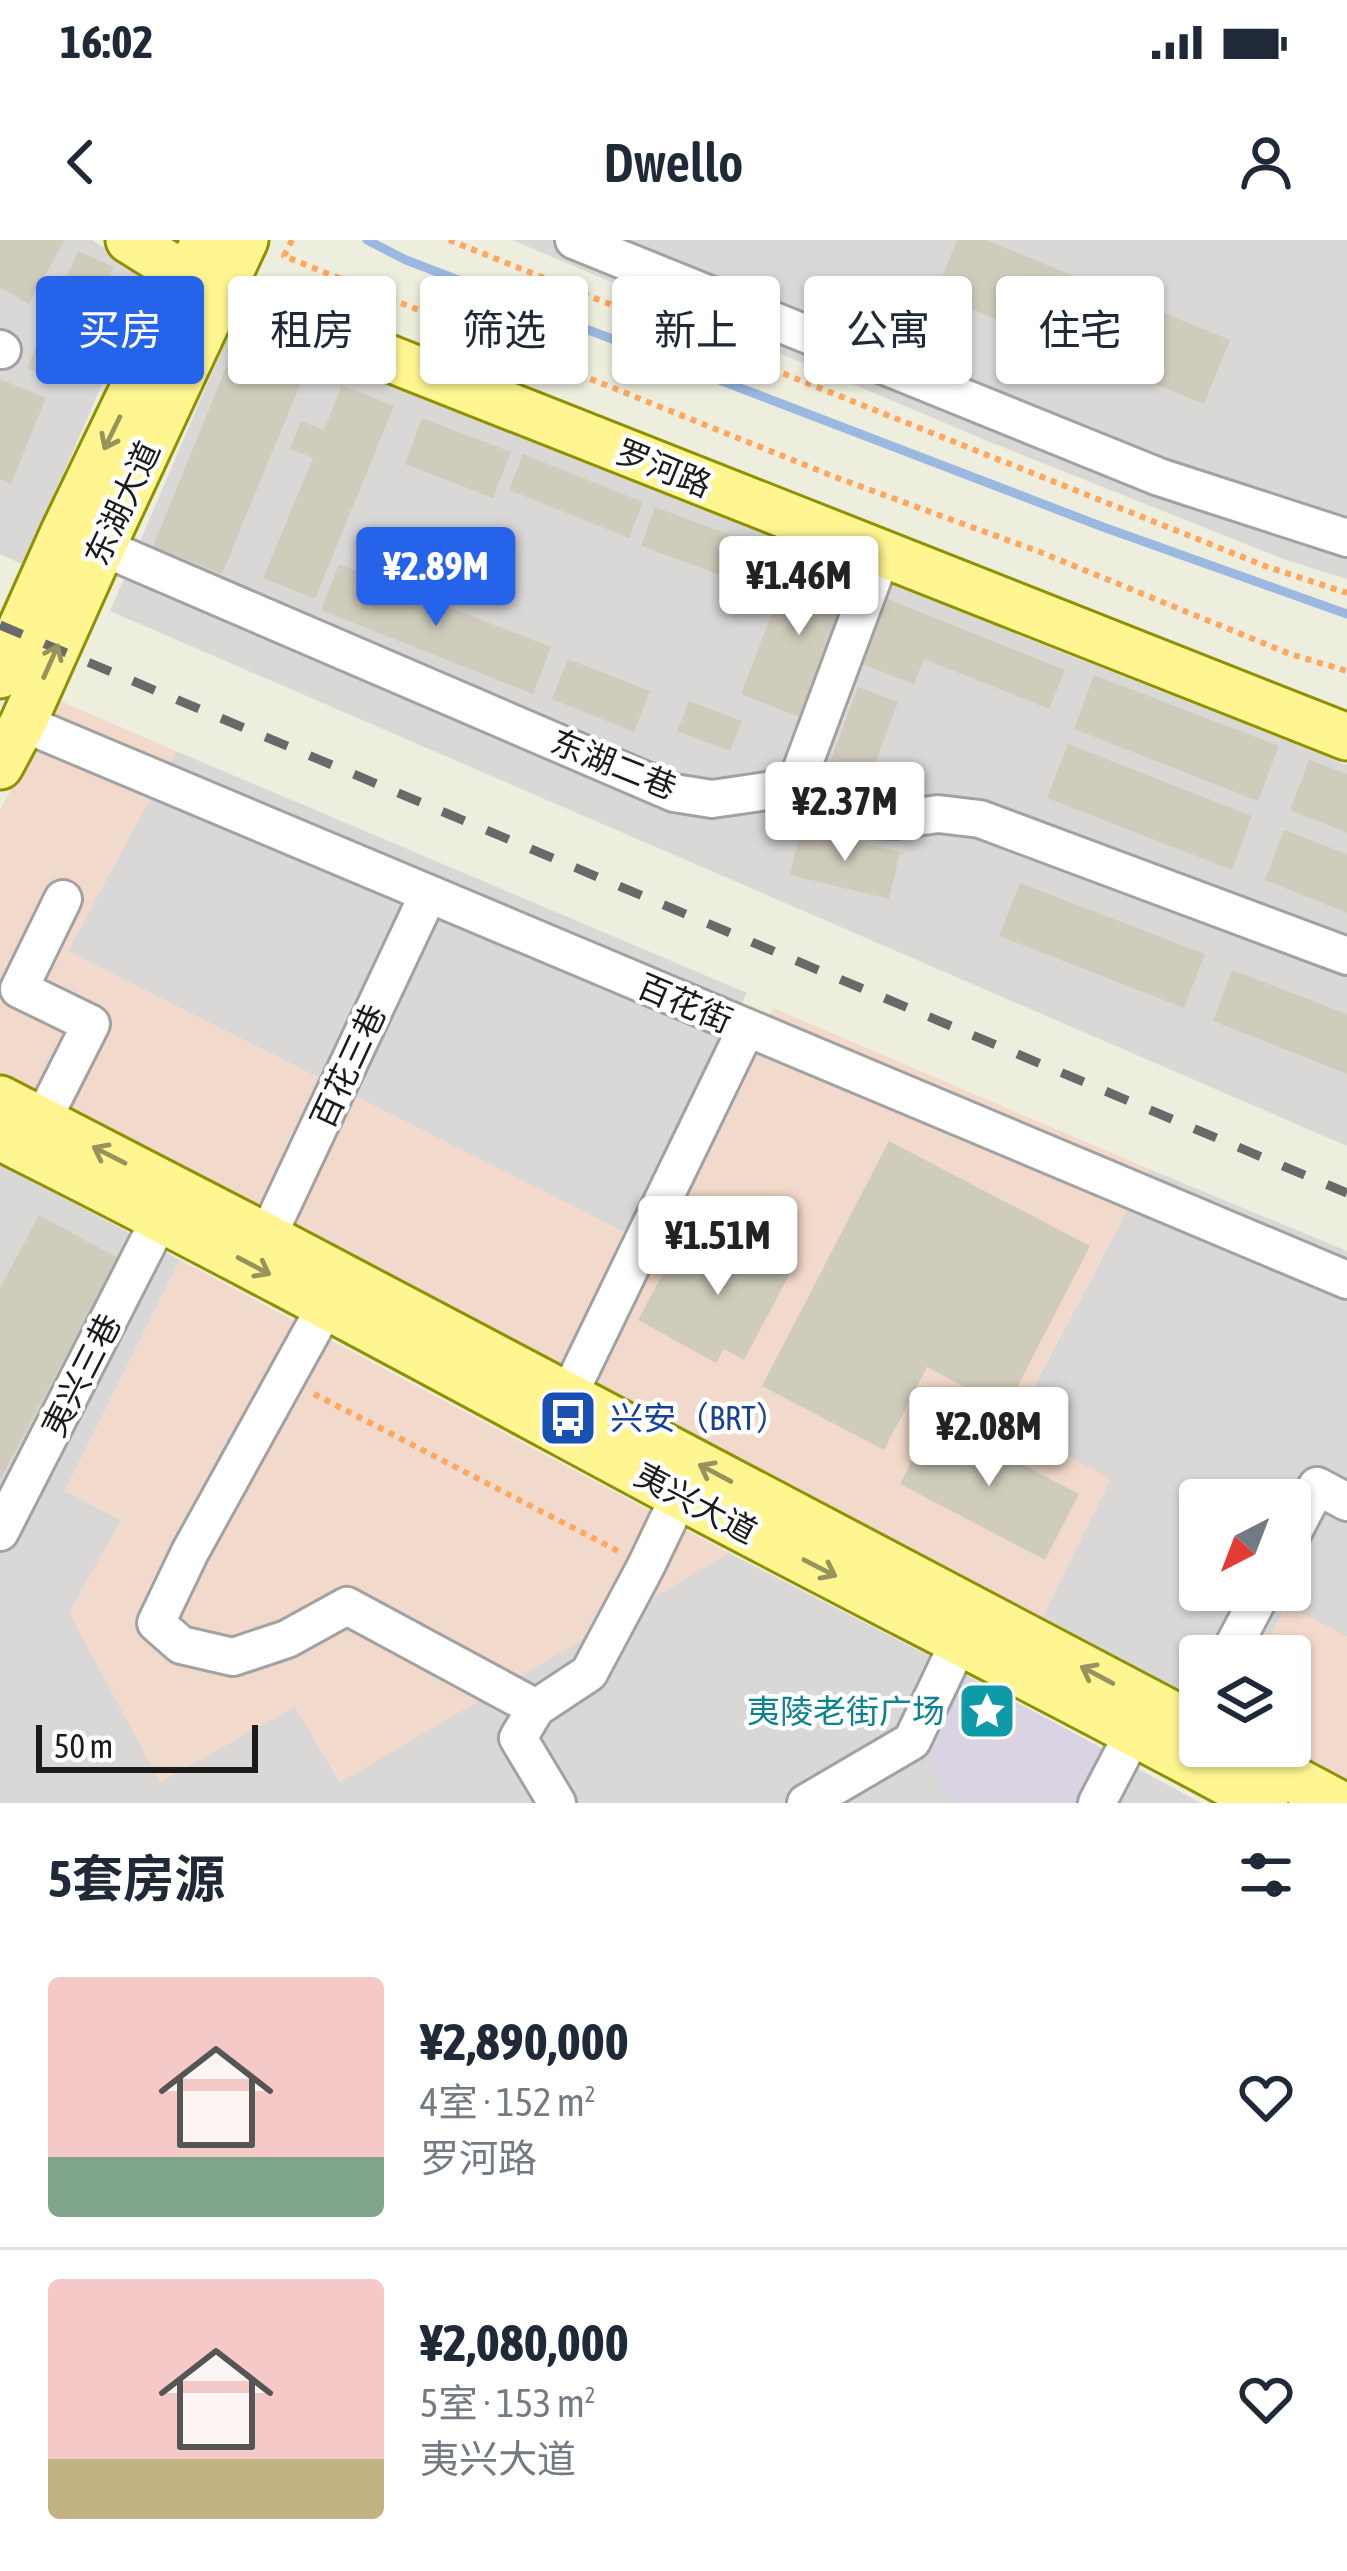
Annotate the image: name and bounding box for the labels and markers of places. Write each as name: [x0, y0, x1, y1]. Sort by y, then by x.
pin: ¥2.89M: [338, 527, 534, 629]
pin: ¥1.46M: [701, 536, 897, 638]
pin: ¥2.37M: [747, 762, 943, 864]
pin: ¥1.51M: [620, 1196, 816, 1298]
bus stop icon: 兴安（BRT）: [537, 1387, 599, 1449]
pin: ¥2.08M: [891, 1387, 1087, 1489]
place label: 兴安（BRT）: [610, 1399, 789, 1437]
place icon: 夷陵老街广场: [956, 1680, 1018, 1742]
place label: 夷陵老街广场: [747, 1692, 945, 1730]

